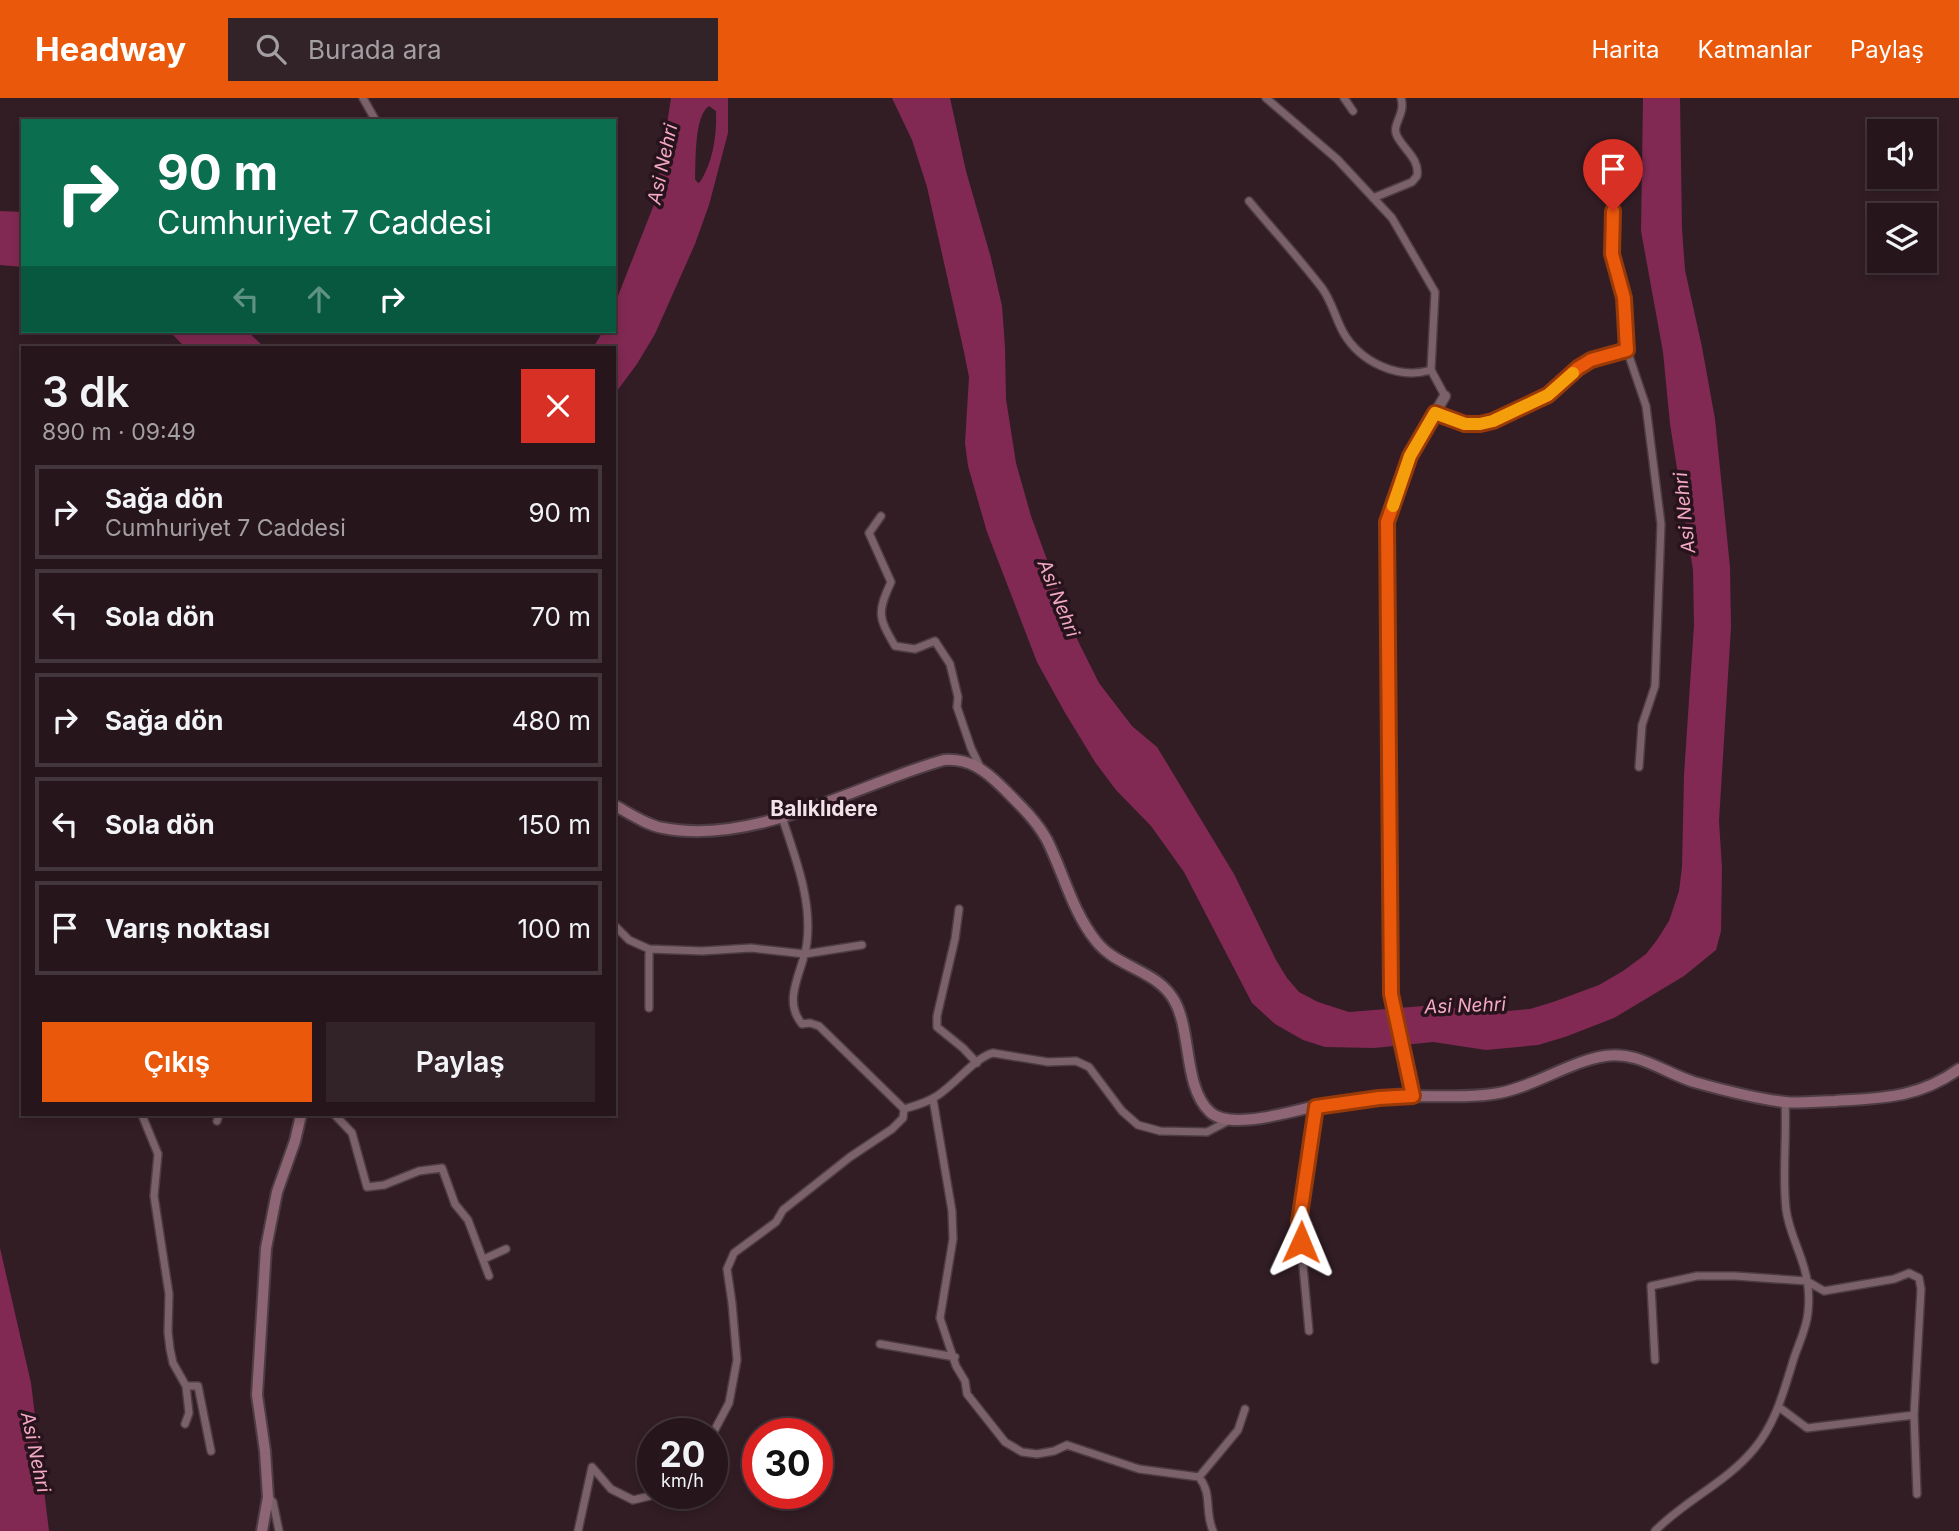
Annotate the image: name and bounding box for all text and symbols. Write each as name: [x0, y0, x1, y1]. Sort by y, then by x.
search box: [228, 18, 718, 81]
text: Headway: [35, 29, 186, 69]
icon: search: [252, 30, 290, 68]
text: Burada ara: [308, 34, 442, 65]
text: Harita: [1592, 35, 1660, 64]
text: Katmanlar: [1698, 35, 1812, 64]
text: Paylaş: [1850, 35, 1924, 64]
map controls: [1867, 119, 1937, 273]
button: sound: [1867, 119, 1937, 189]
water label: Asi Nehri: [643, 121, 682, 207]
pin: [1583, 139, 1643, 211]
text: 90 m: [157, 143, 278, 202]
icon: right: [42, 147, 133, 238]
icon: arrive: [1594, 150, 1632, 188]
text: Cumhuriyet 7 Caddesi: [157, 203, 492, 242]
button: layers: [1867, 203, 1937, 273]
icon: left: [227, 280, 265, 318]
icon: ahead: [300, 280, 338, 318]
icon: right: [373, 280, 411, 318]
text: 3 dk: [42, 366, 129, 417]
button: close: [521, 369, 595, 443]
text: 890 m · 09:49: [42, 418, 196, 446]
water label: Asi Nehri: [1669, 471, 1700, 556]
text: Sağa dön: [105, 483, 223, 514]
icon: right: [46, 493, 84, 531]
text: 90 m: [528, 497, 591, 528]
text: Cumhuriyet 7 Caddesi: [105, 514, 346, 542]
water label: Asi Nehri: [1032, 555, 1085, 641]
icon: left: [46, 597, 84, 635]
text: Sola dön: [105, 601, 215, 632]
text: 70 m: [530, 601, 591, 632]
icon: right: [46, 701, 84, 739]
text: Sağa dön: [105, 705, 223, 736]
text: 480 m: [512, 705, 591, 736]
district label: Balıklıdere: [770, 796, 878, 821]
icon: left: [46, 805, 84, 843]
text: Sola dön: [105, 809, 215, 840]
text: 150 m: [518, 809, 591, 840]
icon: arrive: [46, 909, 84, 947]
text: Varış noktası: [105, 913, 270, 944]
text: 100 m: [518, 913, 591, 944]
water label: Asi Nehri: [1423, 993, 1507, 1018]
button: Çıkış: [42, 1022, 312, 1102]
button: Paylaş: [326, 1022, 595, 1102]
position arrow: [1264, 1205, 1338, 1279]
water label: Asi Nehri: [16, 1409, 55, 1495]
speed limit sign: 30: [742, 1418, 833, 1509]
text: 20: [660, 1433, 705, 1475]
text: km/h: [661, 1470, 704, 1491]

